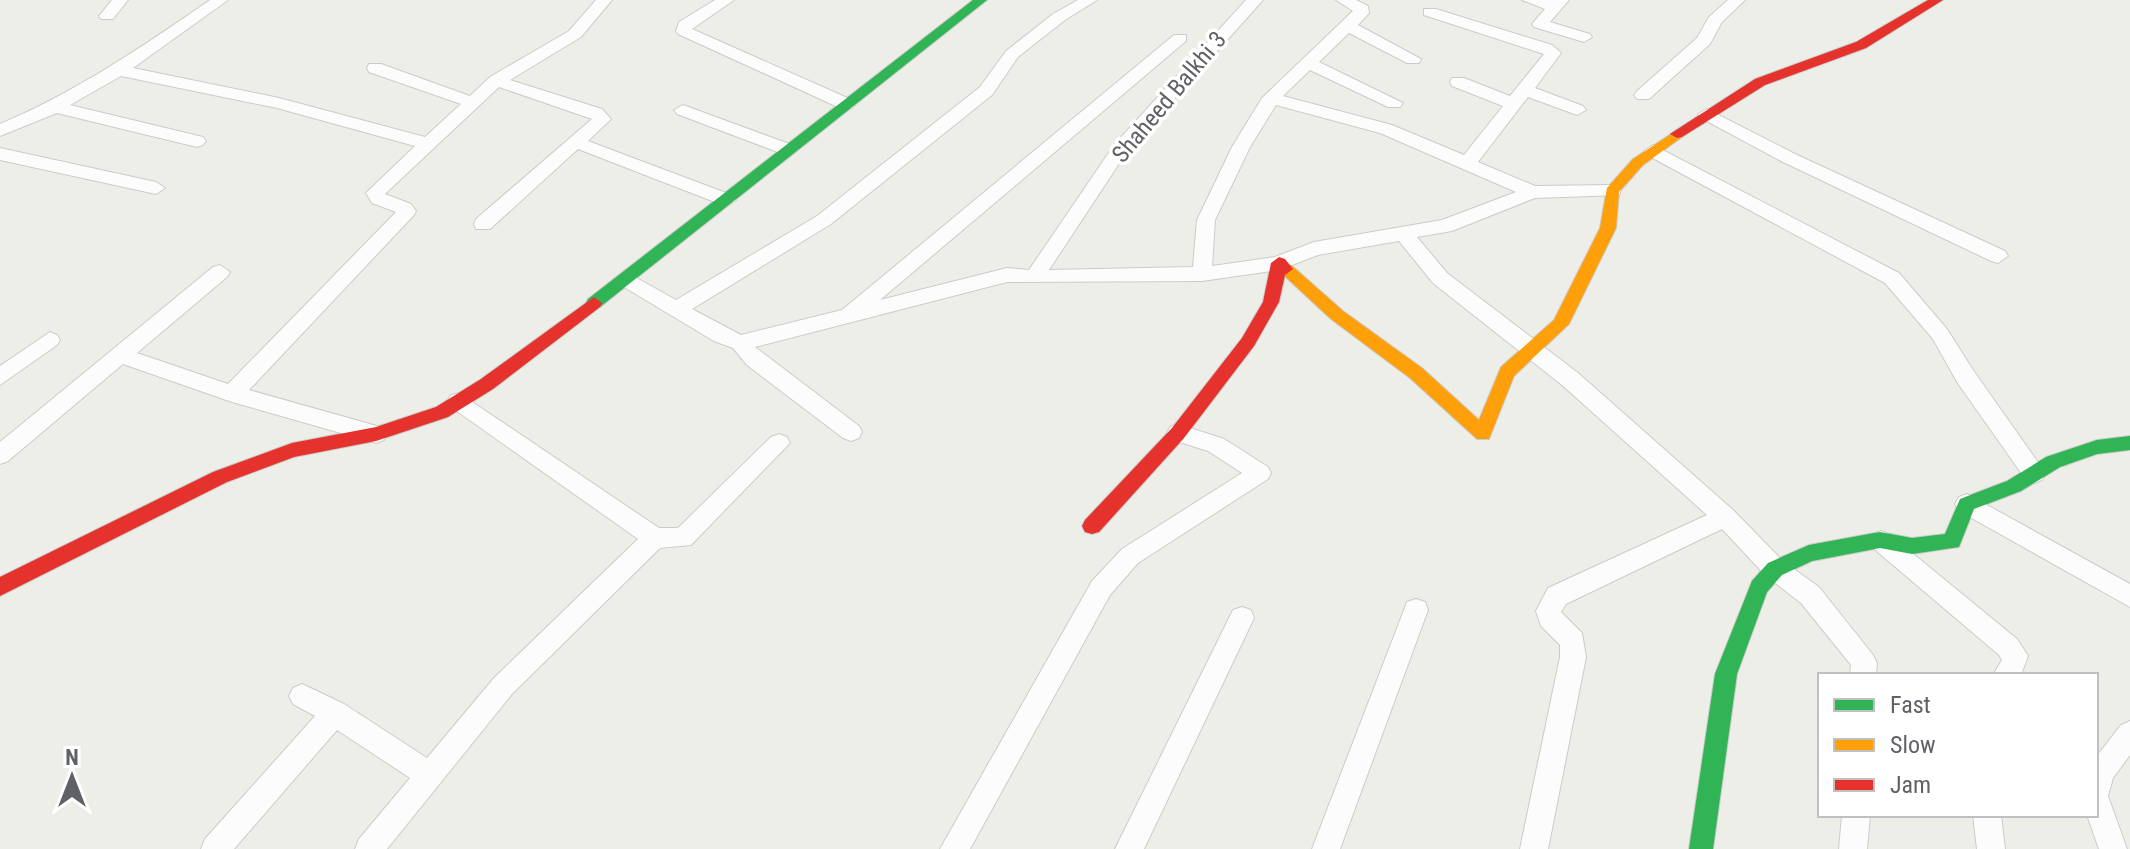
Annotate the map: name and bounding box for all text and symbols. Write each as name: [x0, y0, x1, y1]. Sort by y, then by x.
street label: Shaheed Balkhi 3: [1106, 26, 1232, 168]
legend: [1818, 673, 2098, 817]
text: Fast: [1890, 691, 1931, 719]
text: Slow: [1890, 731, 1936, 759]
north arrow: [32, 737, 112, 817]
text: N: [65, 745, 79, 770]
text: Jam: [1890, 771, 1931, 799]

